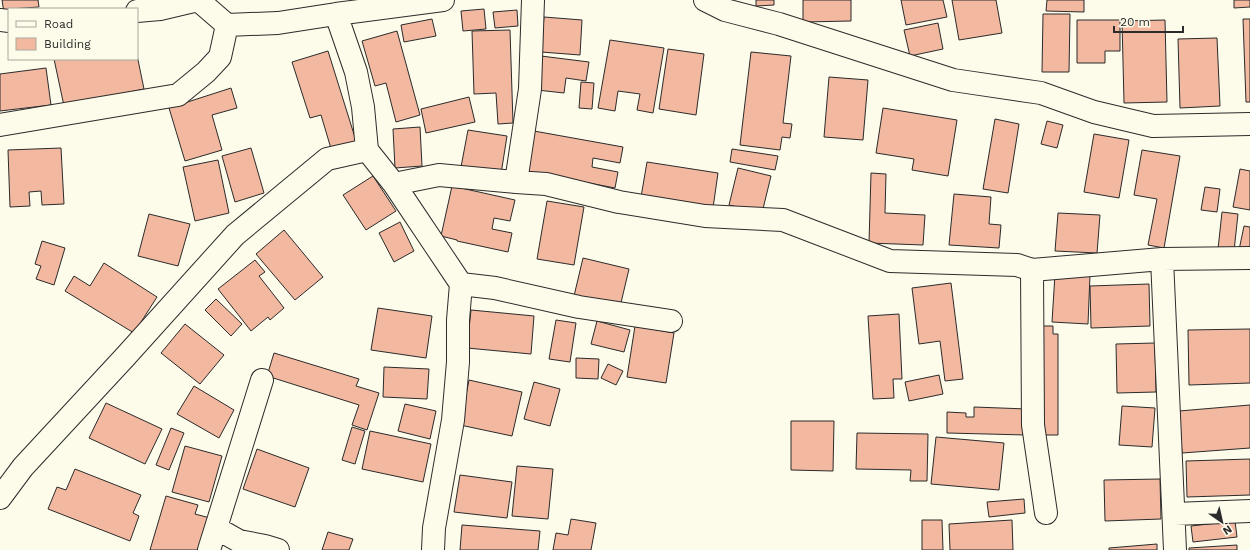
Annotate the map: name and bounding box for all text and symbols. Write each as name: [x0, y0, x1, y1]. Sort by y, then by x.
legend: [8, 8, 138, 60]
scale bar: [1114, 8, 1183, 34]
text: 20 m: [1120, 15, 1150, 29]
text: Road: [44, 17, 73, 31]
text: Building: [44, 37, 91, 51]
north arrow: [1202, 502, 1242, 542]
text: N: [1220, 522, 1234, 538]

